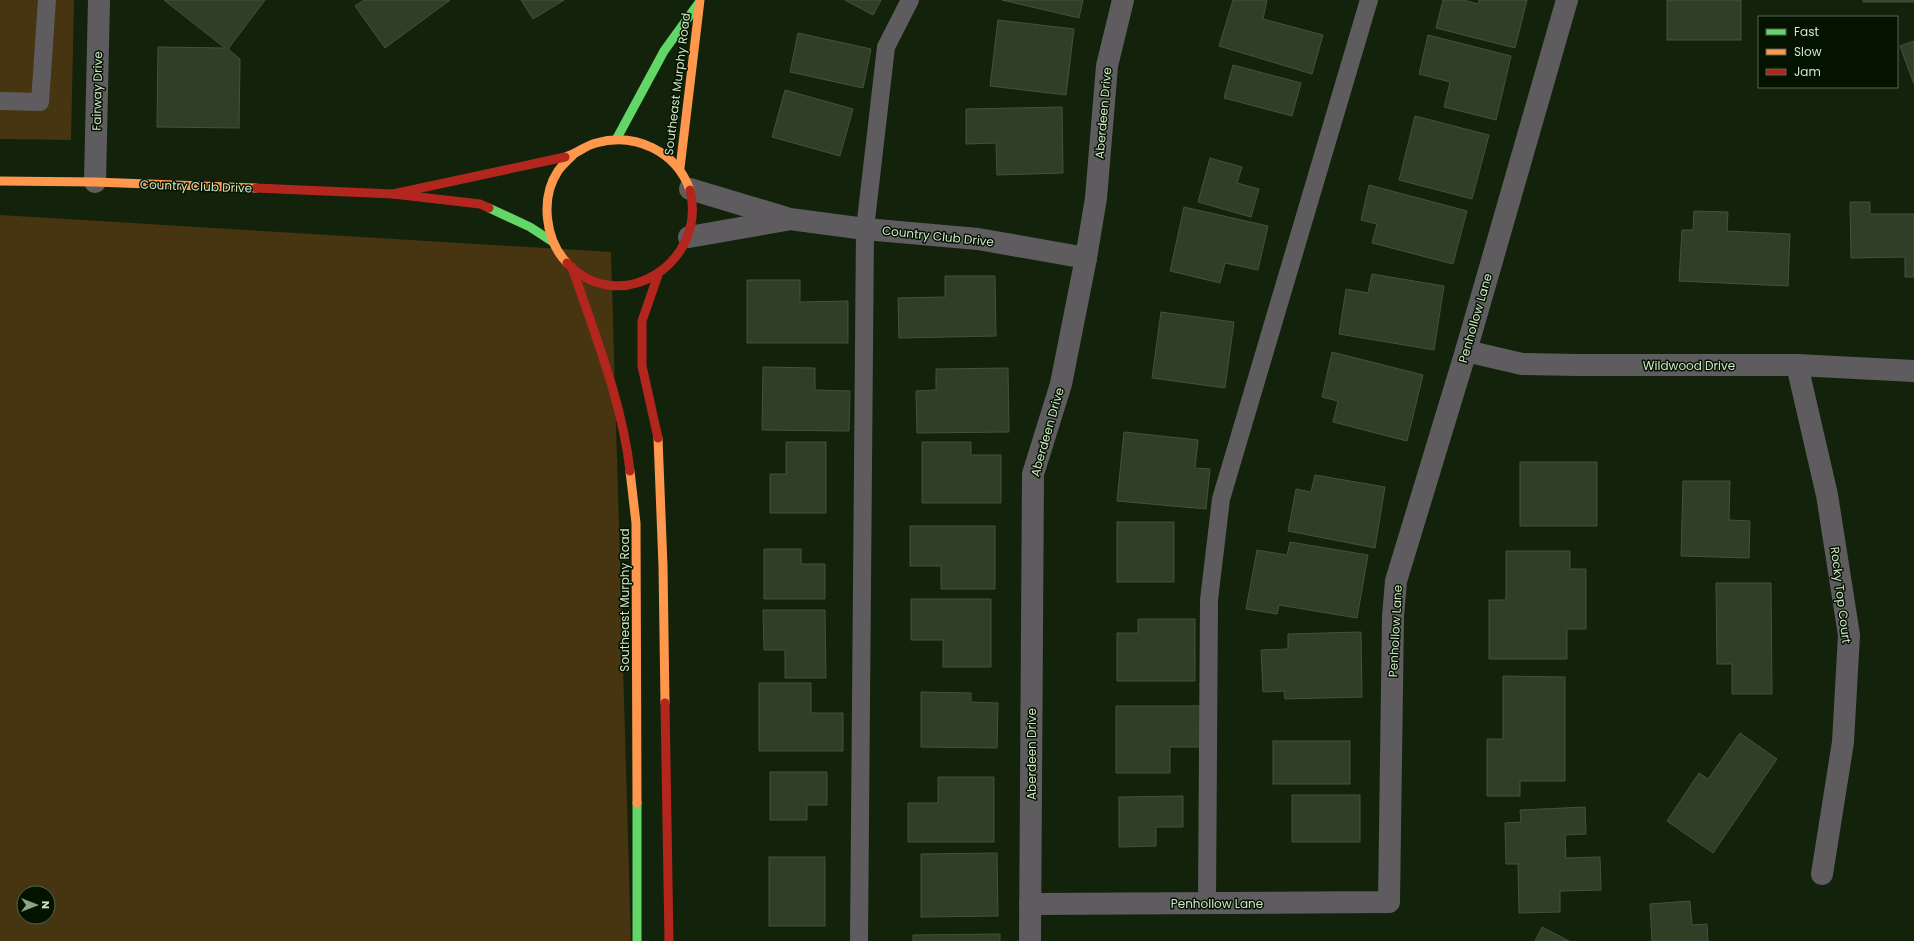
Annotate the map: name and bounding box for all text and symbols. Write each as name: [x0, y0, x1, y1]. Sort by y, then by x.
street label: Southeast Murphy Road: [660, 12, 694, 156]
legend: [1758, 16, 1898, 88]
text: Fast: [1794, 23, 1819, 40]
text: Slow: [1794, 43, 1822, 60]
street label: Fairway Drive: [88, 51, 106, 131]
text: Jam: [1794, 63, 1821, 80]
street label: Aberdeen Drive: [1091, 66, 1115, 160]
street label: Country Club Drive: [140, 176, 252, 196]
street label: Country Club Drive: [881, 222, 995, 250]
street label: Penhollow Lane: [1454, 271, 1496, 365]
street label: Wildwood Drive: [1643, 357, 1735, 374]
street label: Aberdeen Drive: [1026, 385, 1068, 479]
street label: Southeast Murphy Road: [616, 528, 633, 672]
street label: Rocky Top Court: [1827, 546, 1855, 644]
street label: Penhollow Lane: [1384, 584, 1406, 678]
street label: Aberdeen Drive: [1023, 708, 1040, 800]
north arrow: [16, 885, 56, 925]
street label: Penhollow Lane: [1171, 895, 1263, 912]
text: N: [38, 901, 54, 909]

